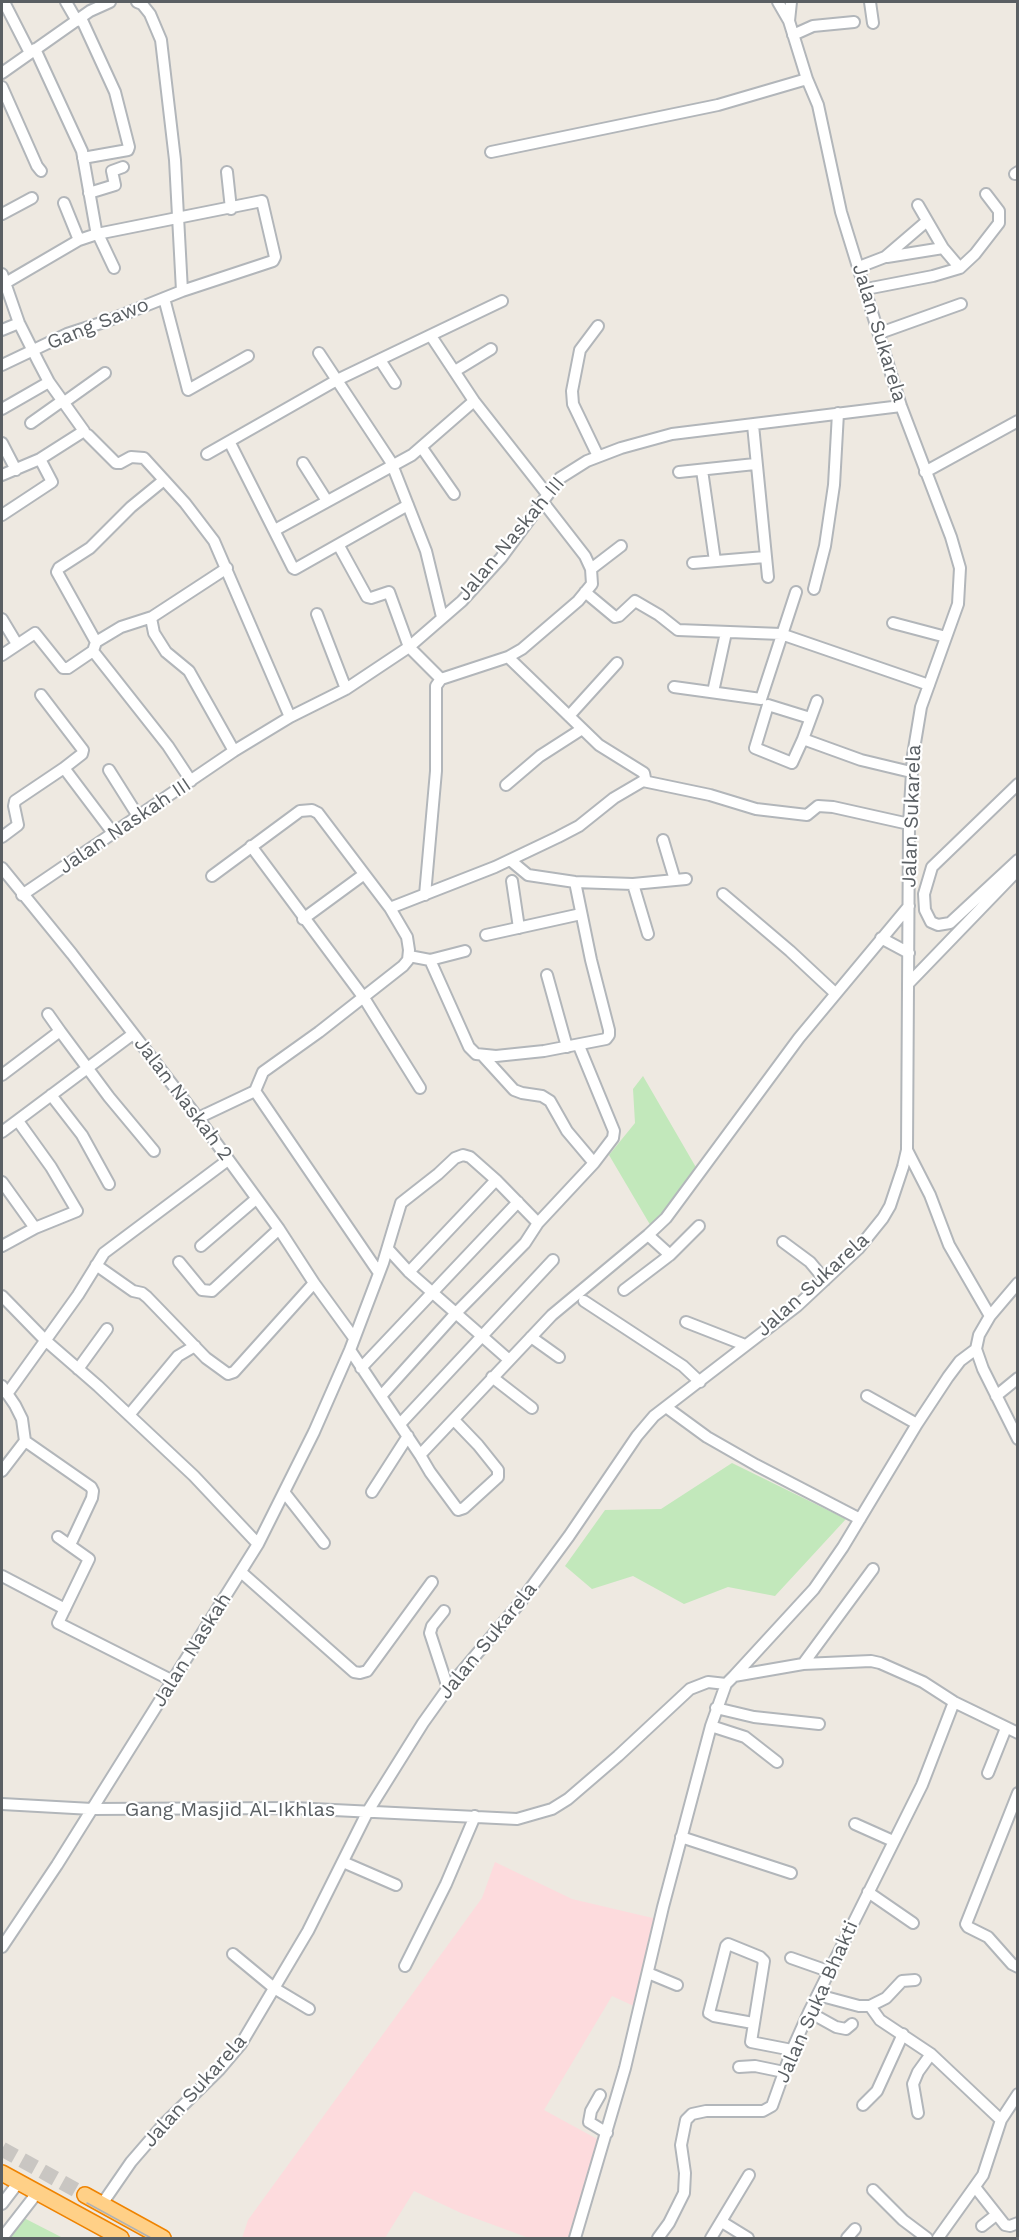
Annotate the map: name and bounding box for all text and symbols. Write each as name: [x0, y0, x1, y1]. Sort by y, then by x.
street label: Jalan Sukarela: [847, 261, 911, 405]
street label: Gang Sawo: [44, 293, 152, 355]
street label: Jalan Naskah III: [452, 472, 570, 606]
street label: Jalan Sukarela: [898, 744, 926, 888]
street label: Jalan Naskah III: [54, 773, 196, 879]
street label: Jalan Naskah 2: [129, 1032, 237, 1166]
street label: Jalan Sukarela: [752, 1228, 874, 1342]
street label: Jalan Sukarela: [434, 1578, 542, 1704]
street label: Jalan Naskah: [147, 1588, 237, 1712]
street label: Gang Masjid Al-Ikhlas: [125, 1798, 335, 1822]
street label: Jalan Suka Bhakti: [770, 1917, 864, 2087]
street label: Jalan Sukarela: [138, 2030, 252, 2152]

